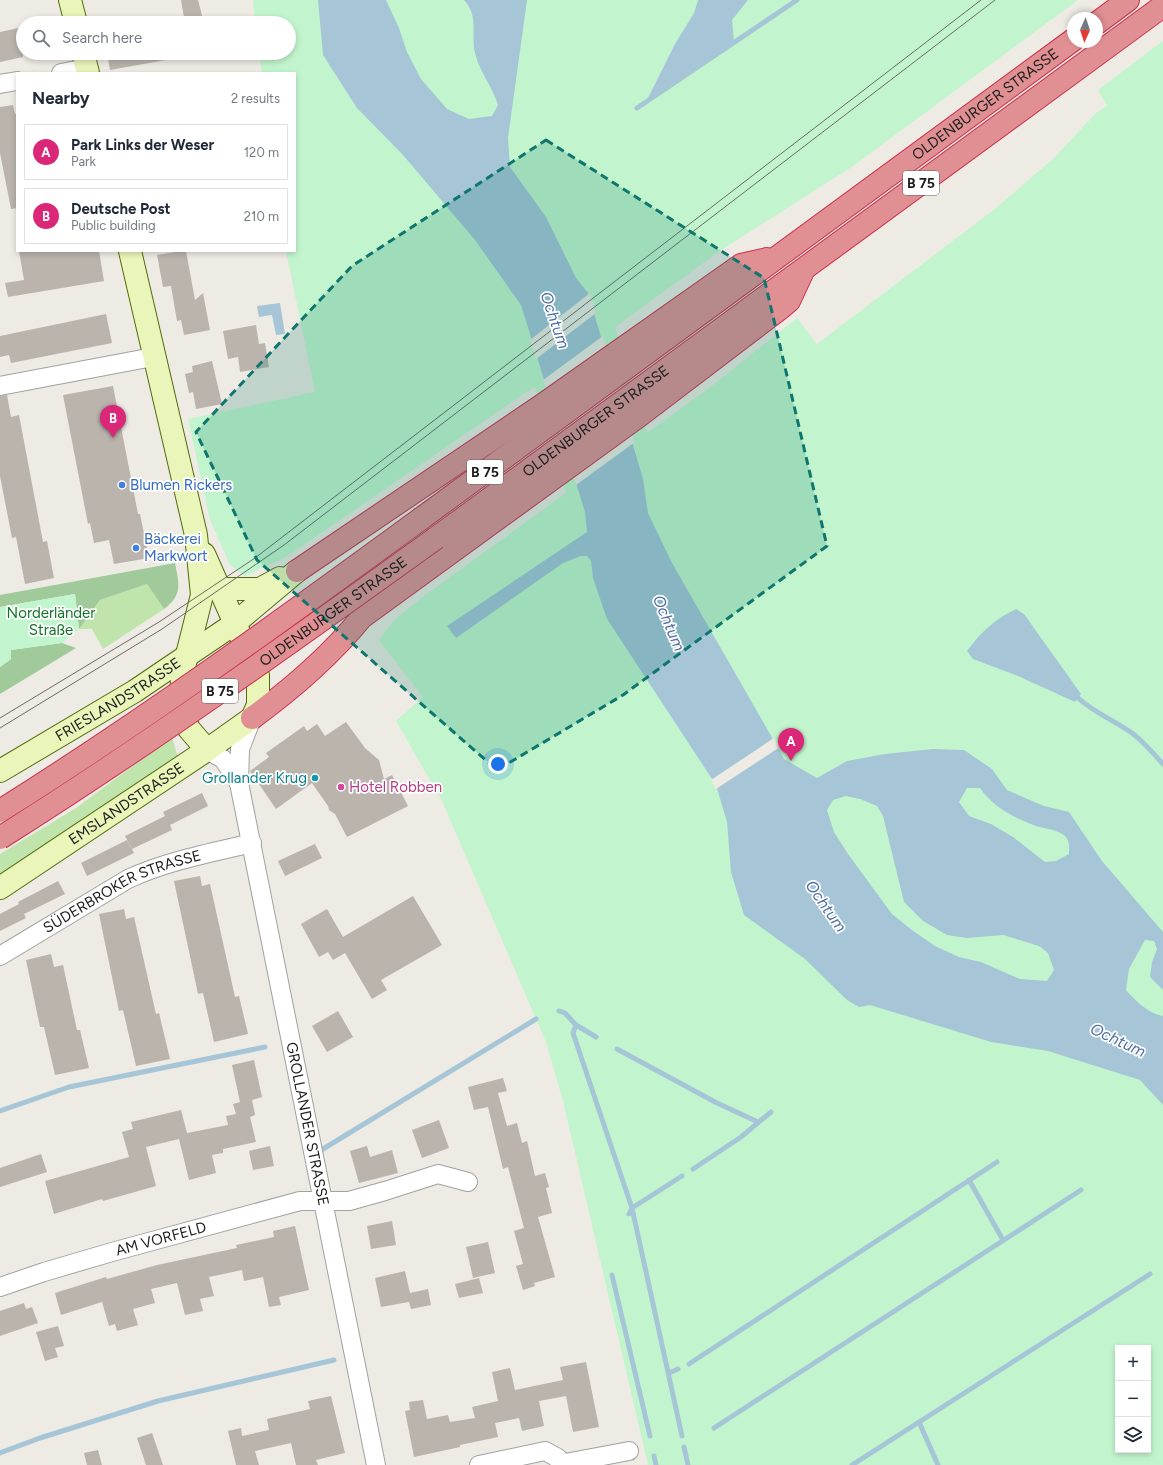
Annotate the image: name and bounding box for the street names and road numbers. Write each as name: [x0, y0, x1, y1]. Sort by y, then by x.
street label: OLDENBURGER STRASSE: [908, 45, 1062, 164]
road number: B 75: [903, 171, 939, 195]
street label: OLDENBURGER STRASSE: [519, 361, 673, 481]
road number: B 75: [467, 460, 503, 484]
street label: OLDENBURGER STRASSE: [256, 553, 411, 670]
street label: FRIESLANDSTRASSE: [52, 654, 184, 745]
road number: B 75: [202, 679, 238, 703]
street label: EMSLANDSTRASSE: [65, 759, 188, 849]
street label: SÜDERBROKER STRASSE: [40, 846, 203, 937]
street label: GROLLANDER STRASSE: [282, 1041, 333, 1207]
street label: AM VORFELD: [114, 1218, 208, 1260]

